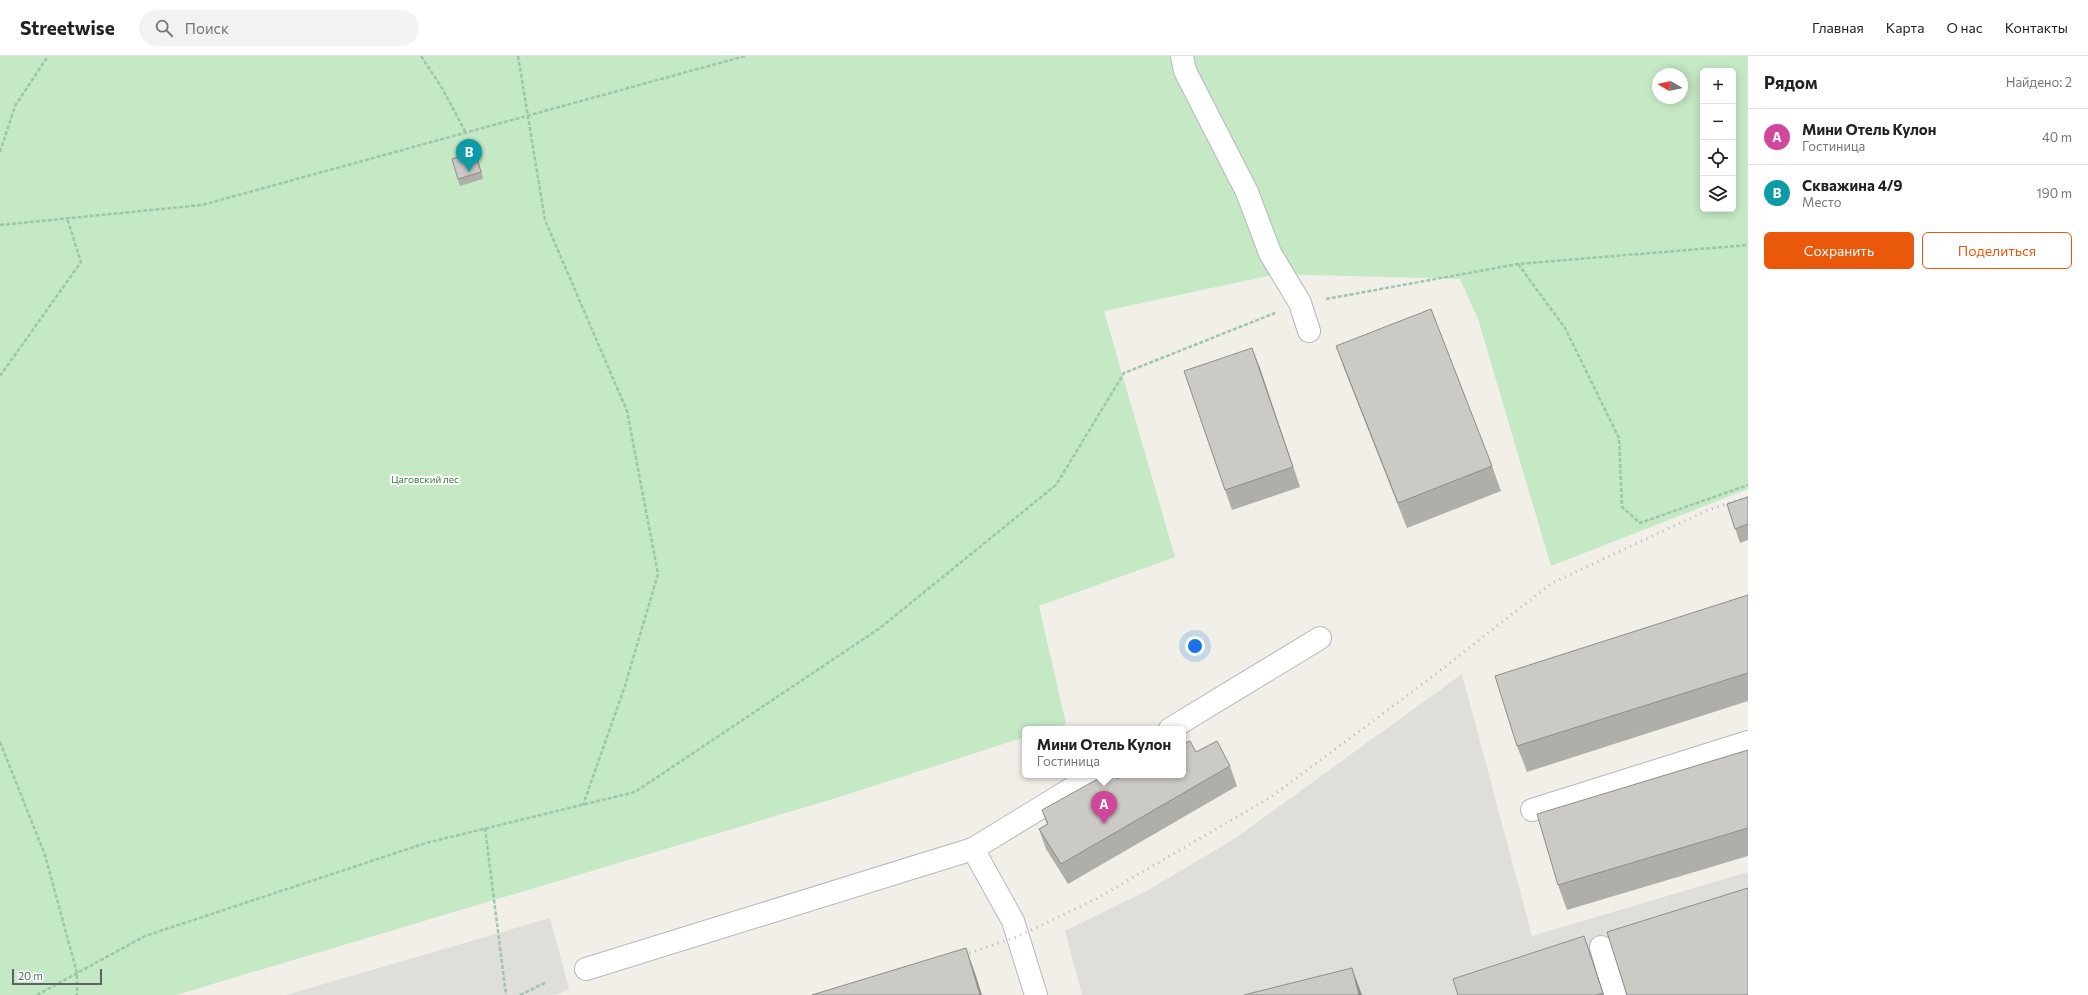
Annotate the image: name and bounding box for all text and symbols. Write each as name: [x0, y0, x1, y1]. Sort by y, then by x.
search box: [139, 10, 419, 46]
text: Streetwise: [20, 16, 115, 39]
icon: search: [153, 17, 175, 39]
text: Поиск: [185, 19, 229, 37]
text: Главная: [1812, 19, 1864, 36]
text: Карта: [1886, 19, 1924, 36]
text: О нас: [1946, 19, 1983, 36]
text: Контакты: [2005, 19, 2068, 36]
north arrow: [1652, 68, 1688, 104]
map controls: [1700, 68, 1736, 212]
button: +: [1700, 68, 1736, 104]
text: Рядом: [1764, 72, 1818, 93]
text: Найдено: 2: [2006, 74, 2072, 90]
button: −: [1700, 104, 1736, 140]
text: Мини Отель Кулон: [1802, 120, 1936, 138]
text: A: [1772, 129, 1782, 145]
text: 40 m: [2042, 129, 2072, 145]
text: Гостиница: [1802, 138, 1865, 154]
pin: B: [456, 139, 482, 172]
button: locate: [1700, 140, 1736, 176]
button: layers: [1700, 176, 1736, 212]
text: Скважина 4/9: [1802, 176, 1903, 194]
text: B: [1773, 185, 1781, 201]
text: 190 m: [2036, 185, 2072, 201]
text: Место: [1802, 194, 1842, 210]
button: Сохранить: [1764, 232, 1914, 269]
button: Поделиться: [1922, 232, 2072, 269]
park label: Цаговский лес: [391, 473, 459, 485]
your location: [1185, 636, 1205, 656]
popup: [1022, 726, 1186, 778]
text: Мини Отель Кулон: [1037, 735, 1171, 753]
text: Гостиница: [1037, 753, 1100, 769]
pin: A: [1091, 791, 1117, 824]
scale bar: [12, 967, 102, 986]
text: 20 m: [18, 969, 43, 982]

